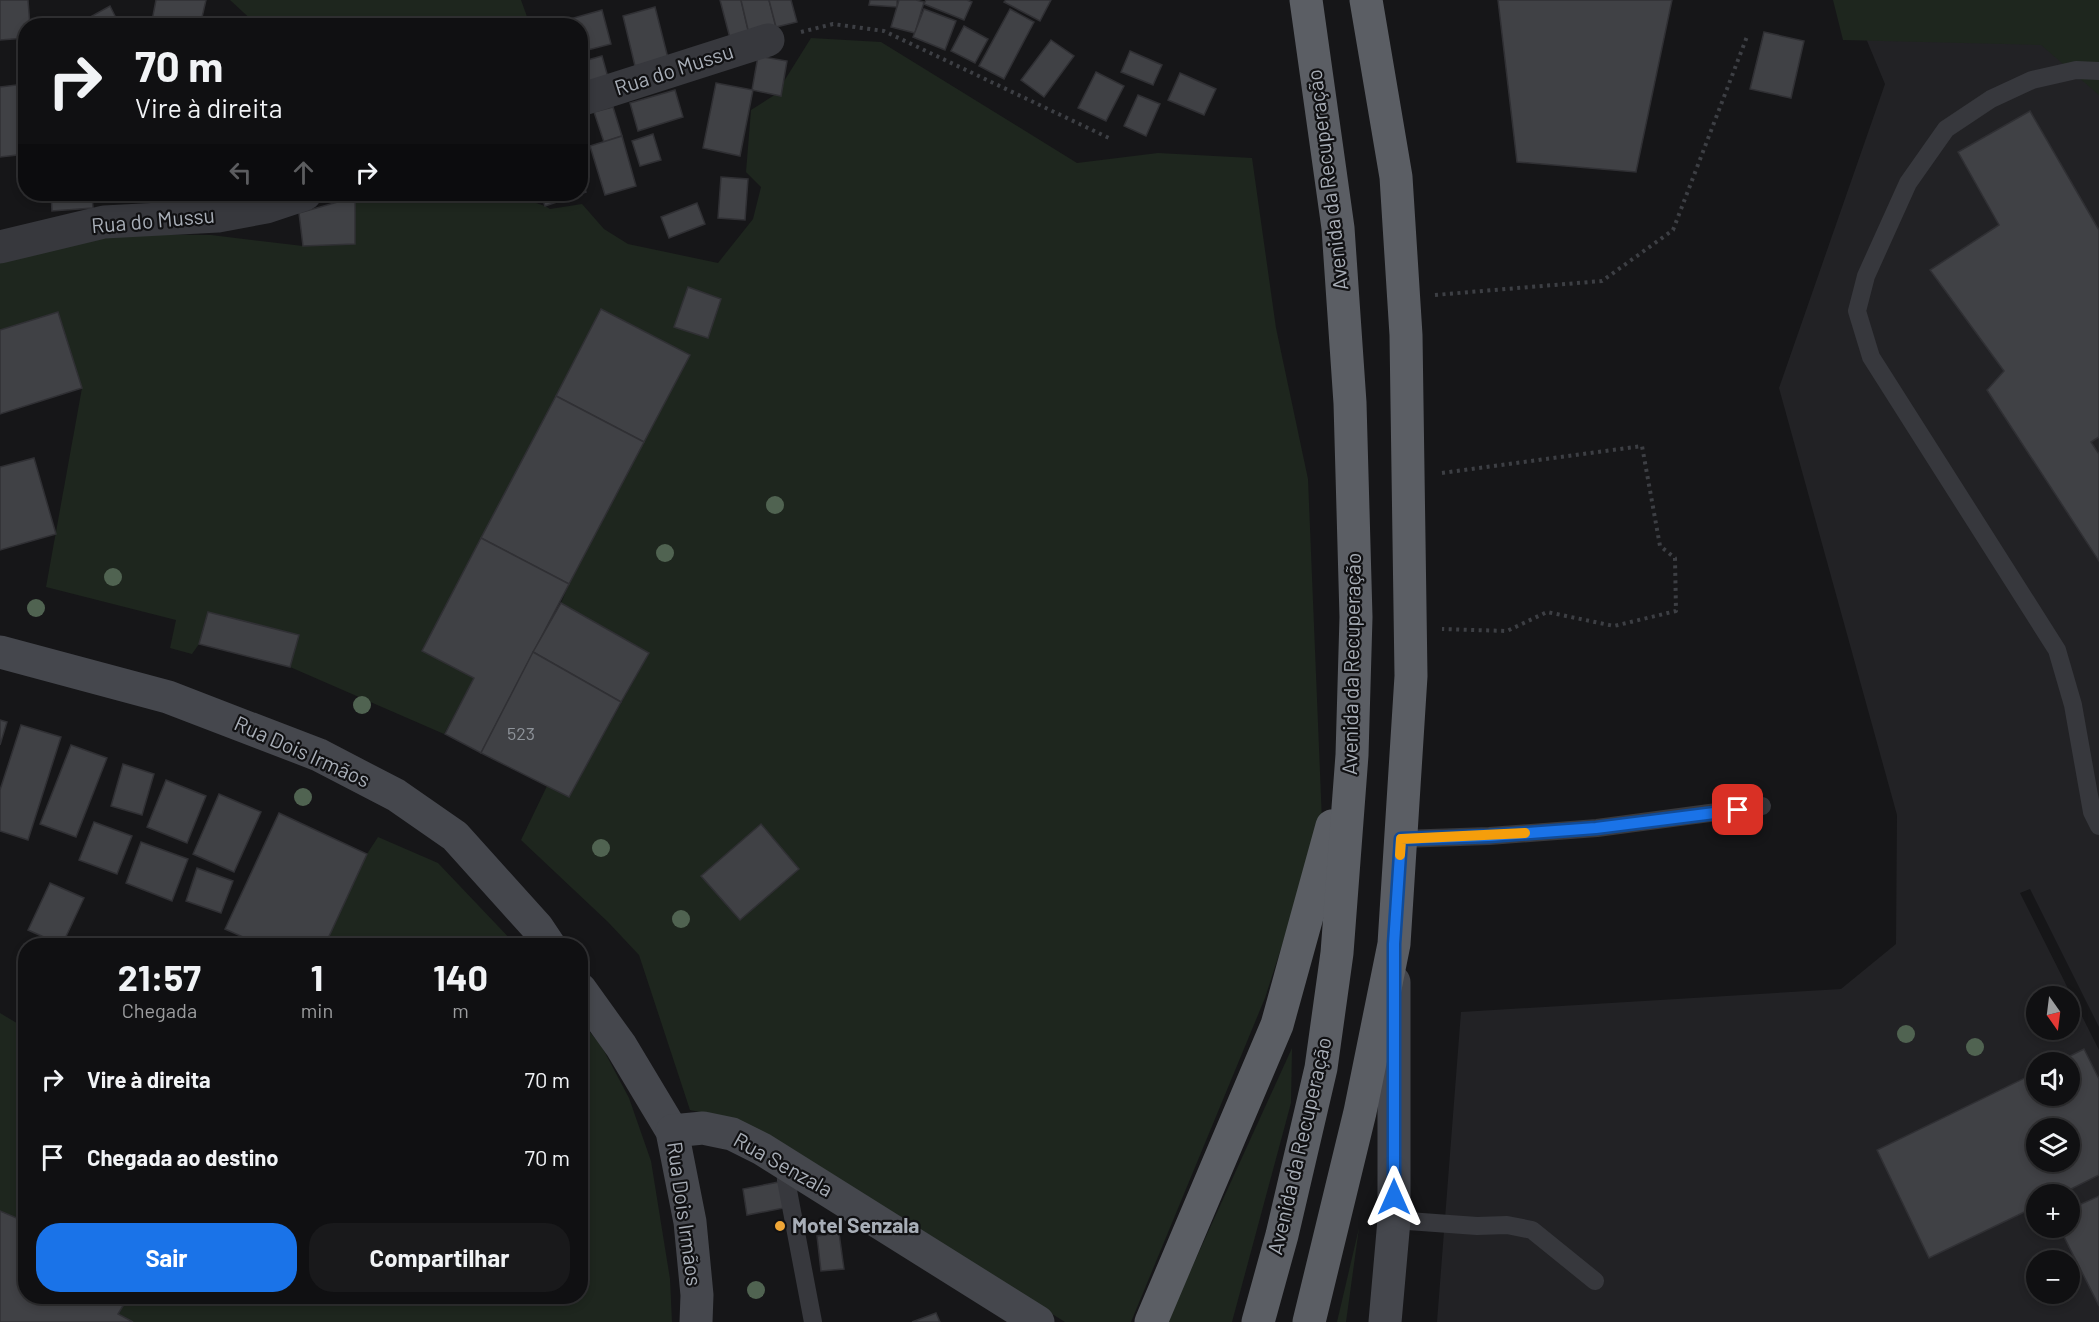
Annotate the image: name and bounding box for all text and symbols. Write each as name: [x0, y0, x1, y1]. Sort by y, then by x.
street label: Rua do Mussu: [611, 38, 736, 100]
text: 70 m: [135, 40, 223, 90]
icon: right: [36, 42, 114, 120]
street label: Avenida da Recuperação: [1301, 68, 1352, 292]
text: Vire à direita: [135, 91, 283, 123]
icon: left: [224, 156, 257, 189]
icon: ahead: [287, 156, 320, 189]
icon: right: [350, 156, 383, 189]
street label: Rua do Mussu: [90, 202, 216, 237]
street label: Avenida da Recuperação: [1336, 553, 1365, 775]
street label: Rua Dois Irmãos: [231, 710, 374, 792]
house number: 523: [507, 722, 535, 744]
pin: [1712, 784, 1763, 835]
icon: arrive: [1721, 793, 1754, 826]
text: 21:57: [118, 955, 201, 998]
text: 1: [311, 955, 323, 998]
text: 140: [433, 955, 488, 998]
north arrow: [2026, 986, 2080, 1040]
map controls: [2026, 986, 2080, 1304]
text: Chegada: [122, 998, 197, 1022]
text: min: [301, 998, 333, 1022]
text: m: [452, 998, 469, 1022]
street label: Avenida da Recuperação: [1261, 1034, 1336, 1257]
button: sound: [2026, 1052, 2080, 1106]
icon: right: [36, 1063, 69, 1096]
text: Vire à direita: [87, 1066, 211, 1092]
text: 70 m: [525, 1066, 570, 1092]
button: layers: [2026, 1118, 2080, 1172]
street label: Rua Senzala: [730, 1126, 838, 1201]
street label: Rua Dois Irmãos: [663, 1140, 708, 1288]
icon: arrive: [36, 1141, 69, 1174]
text: Chegada ao destino: [87, 1144, 278, 1170]
text: 70 m: [525, 1144, 570, 1170]
position arrow: [1362, 1165, 1426, 1229]
button: +: [2026, 1184, 2080, 1238]
place label: Motel Senzala: [792, 1212, 919, 1237]
marker: Motel Senzala: [773, 1219, 787, 1233]
button: Sair: [36, 1223, 297, 1292]
button: Compartilhar: [309, 1223, 570, 1292]
button: −: [2026, 1250, 2080, 1304]

